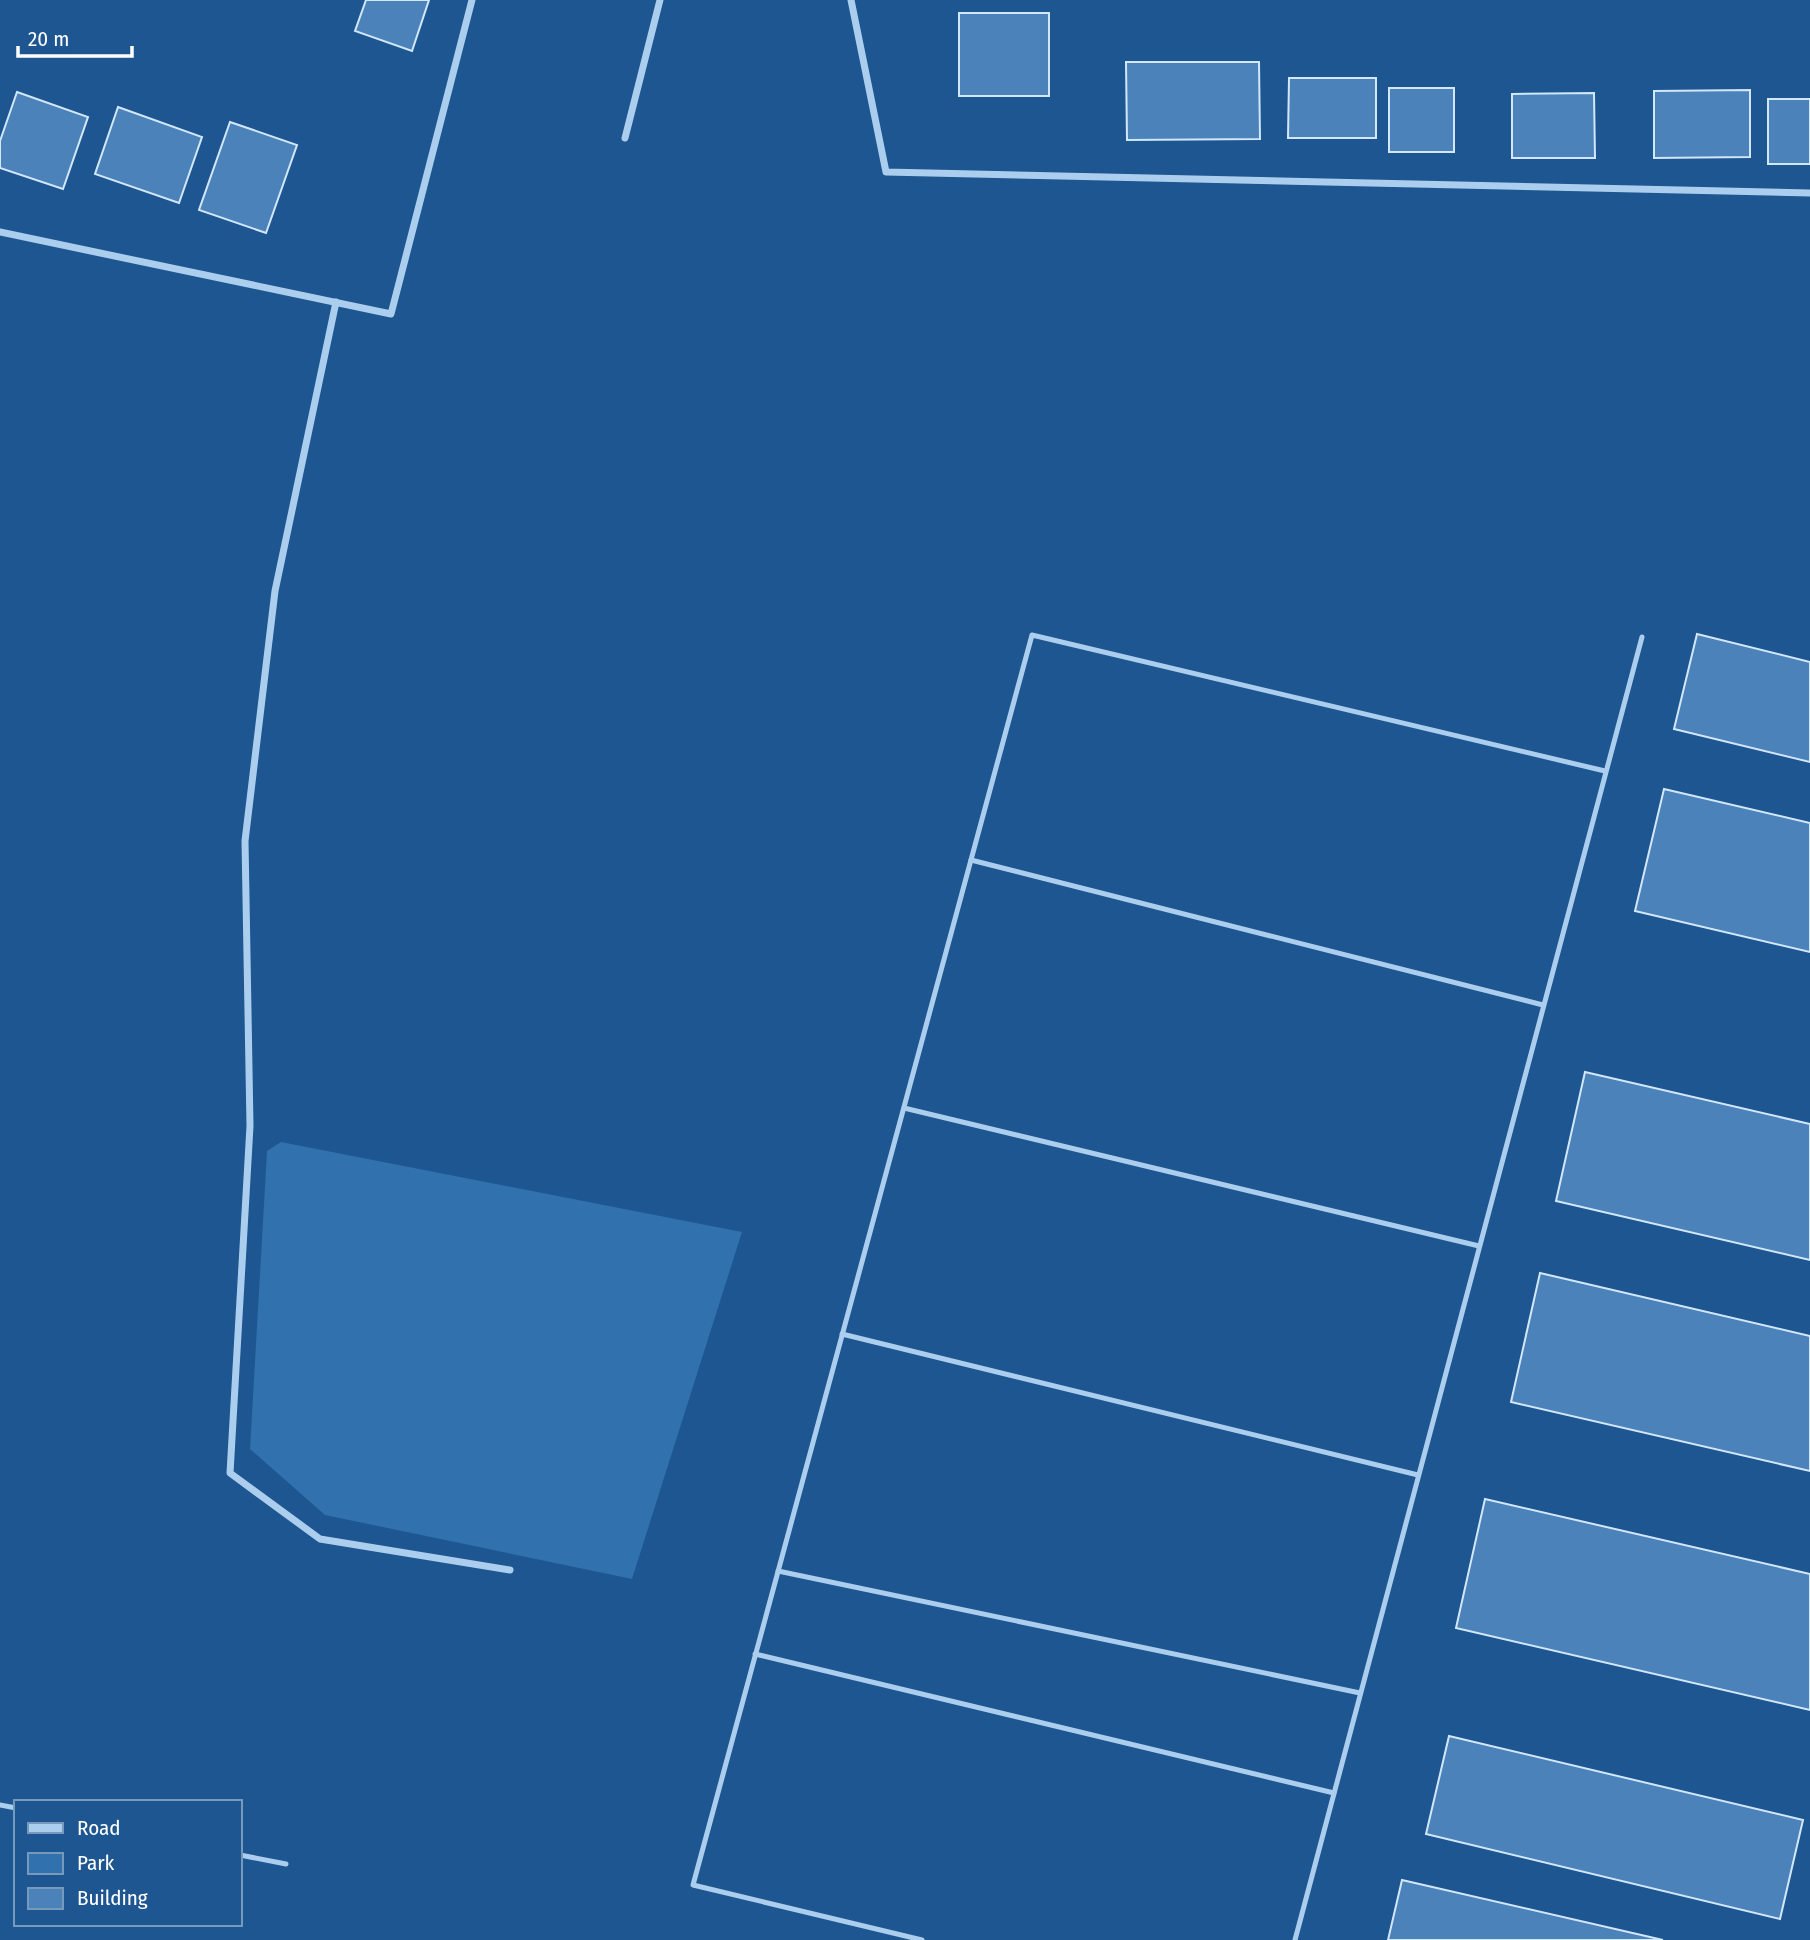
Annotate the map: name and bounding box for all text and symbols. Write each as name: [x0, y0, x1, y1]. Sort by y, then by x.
scale bar: [18, 14, 131, 58]
text: 20 m: [28, 26, 69, 52]
legend: [14, 1800, 242, 1926]
text: Road: [77, 1815, 121, 1841]
text: Park: [77, 1850, 115, 1876]
text: Building: [77, 1885, 148, 1911]

